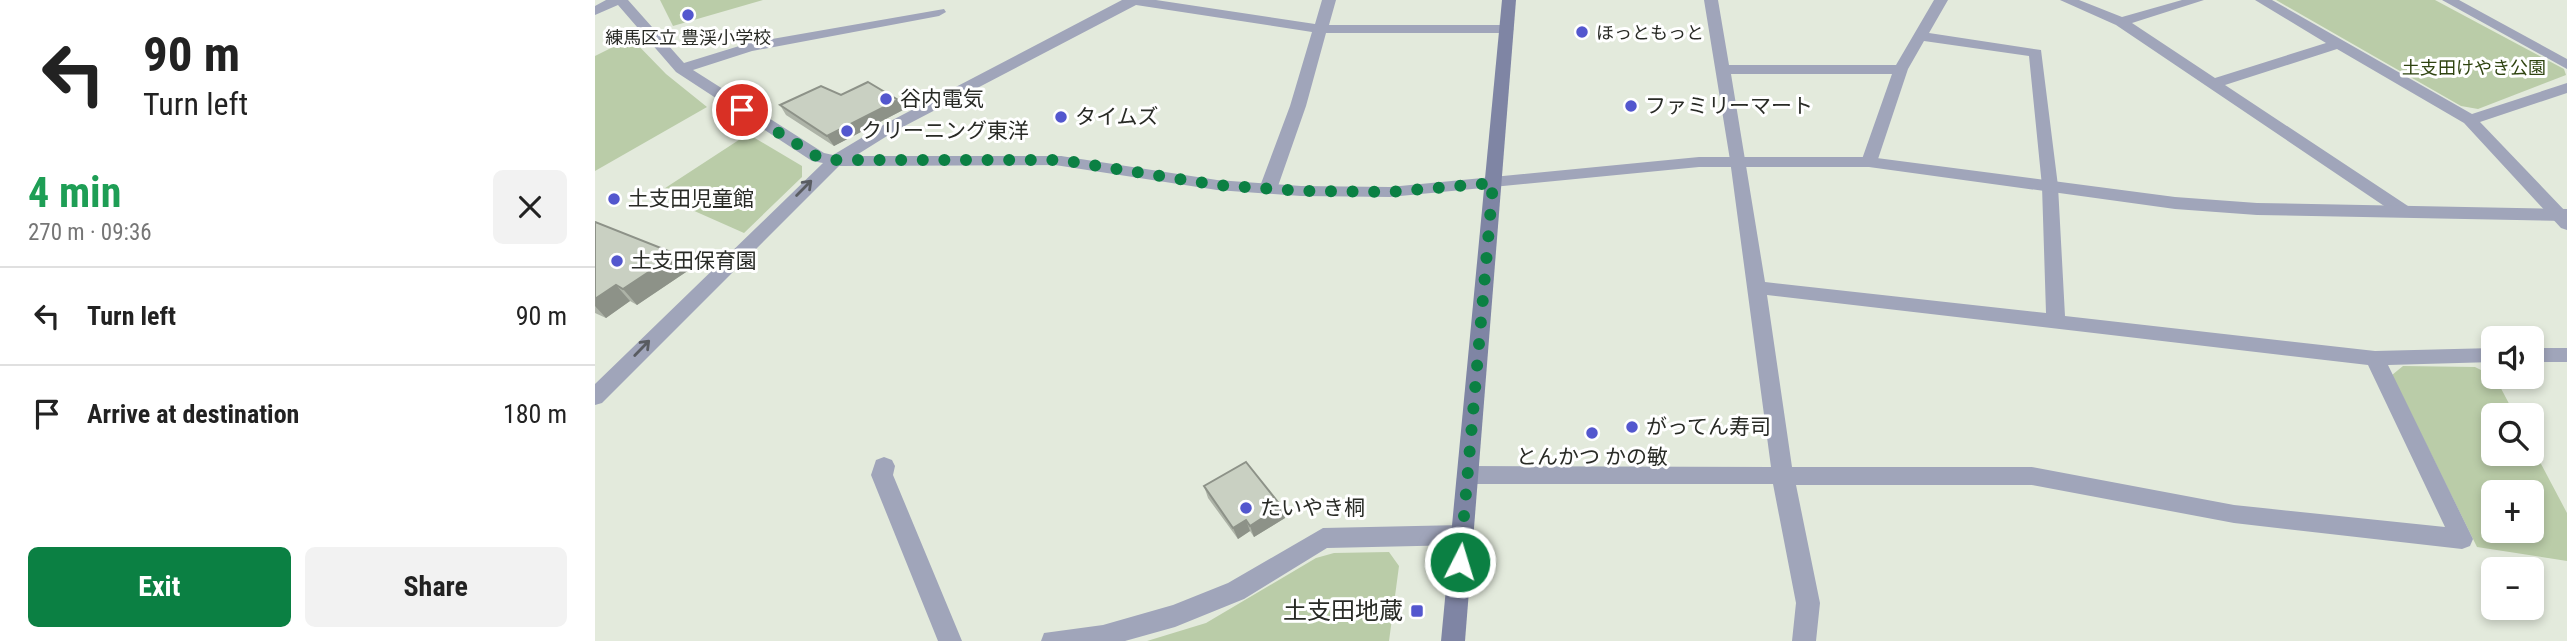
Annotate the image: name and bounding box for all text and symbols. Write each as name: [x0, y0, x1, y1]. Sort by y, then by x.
marker: 練馬区立 豊渓小学校: [680, 7, 696, 23]
place label: ほっともっと: [1596, 22, 1704, 43]
marker: ほっともっと: [1574, 24, 1590, 40]
text: 90 m: [143, 26, 240, 83]
place label: 練馬区立 豊渓小学校: [605, 27, 771, 48]
icon: left: [28, 28, 119, 119]
park label: 土支田けやき公園: [2402, 57, 2546, 78]
pin: [712, 80, 772, 140]
text: Turn left: [143, 85, 248, 123]
place label: 谷内電気: [900, 87, 984, 111]
icon: arrive: [723, 91, 761, 129]
marker: 谷内電気: [878, 91, 894, 107]
place label: ファミリーマート: [1645, 94, 1813, 118]
marker: ファミリーマート: [1623, 98, 1639, 114]
place label: タイムズ: [1075, 105, 1159, 129]
marker: タイムズ: [1053, 109, 1069, 125]
place label: クリーニング東洋: [861, 119, 1029, 143]
marker: クリーニング東洋: [839, 123, 855, 139]
text: 4 min: [28, 168, 121, 217]
button: close: [493, 170, 567, 244]
one-way arrow: [796, 180, 813, 197]
place label: 土支田児童館: [628, 187, 754, 211]
marker: 土支田児童館: [606, 191, 622, 207]
text: 270 m · 09:36: [28, 219, 152, 246]
place label: 土支田保育園: [631, 249, 757, 273]
marker: 土支田保育園: [609, 253, 625, 269]
icon: left: [28, 297, 66, 335]
text: Turn left: [87, 301, 176, 331]
text: 90 m: [516, 301, 567, 331]
map controls: [2481, 326, 2544, 620]
button: sound: [2481, 326, 2544, 389]
one-way arrow: [634, 340, 651, 357]
icon: arrive: [28, 395, 66, 433]
text: Arrive at destination: [87, 399, 299, 429]
text: 180 m: [503, 399, 567, 429]
button: search: [2481, 403, 2544, 466]
place label: がってん寿司: [1646, 415, 1771, 439]
marker: がってん寿司: [1624, 419, 1640, 435]
marker: とんかつ かの敏: [1584, 425, 1600, 441]
place label: とんかつ かの敏: [1516, 445, 1668, 469]
button: +: [2481, 480, 2544, 543]
place label: たいやき桐: [1260, 496, 1365, 520]
marker: たいやき桐: [1238, 500, 1254, 516]
position arrow: [1423, 525, 1497, 599]
button: Exit: [28, 547, 291, 627]
button: Share: [305, 547, 567, 627]
button: −: [2481, 557, 2544, 620]
place label: 土支田地蔵: [1283, 597, 1403, 625]
marker: 土支田地蔵: [1409, 603, 1425, 619]

